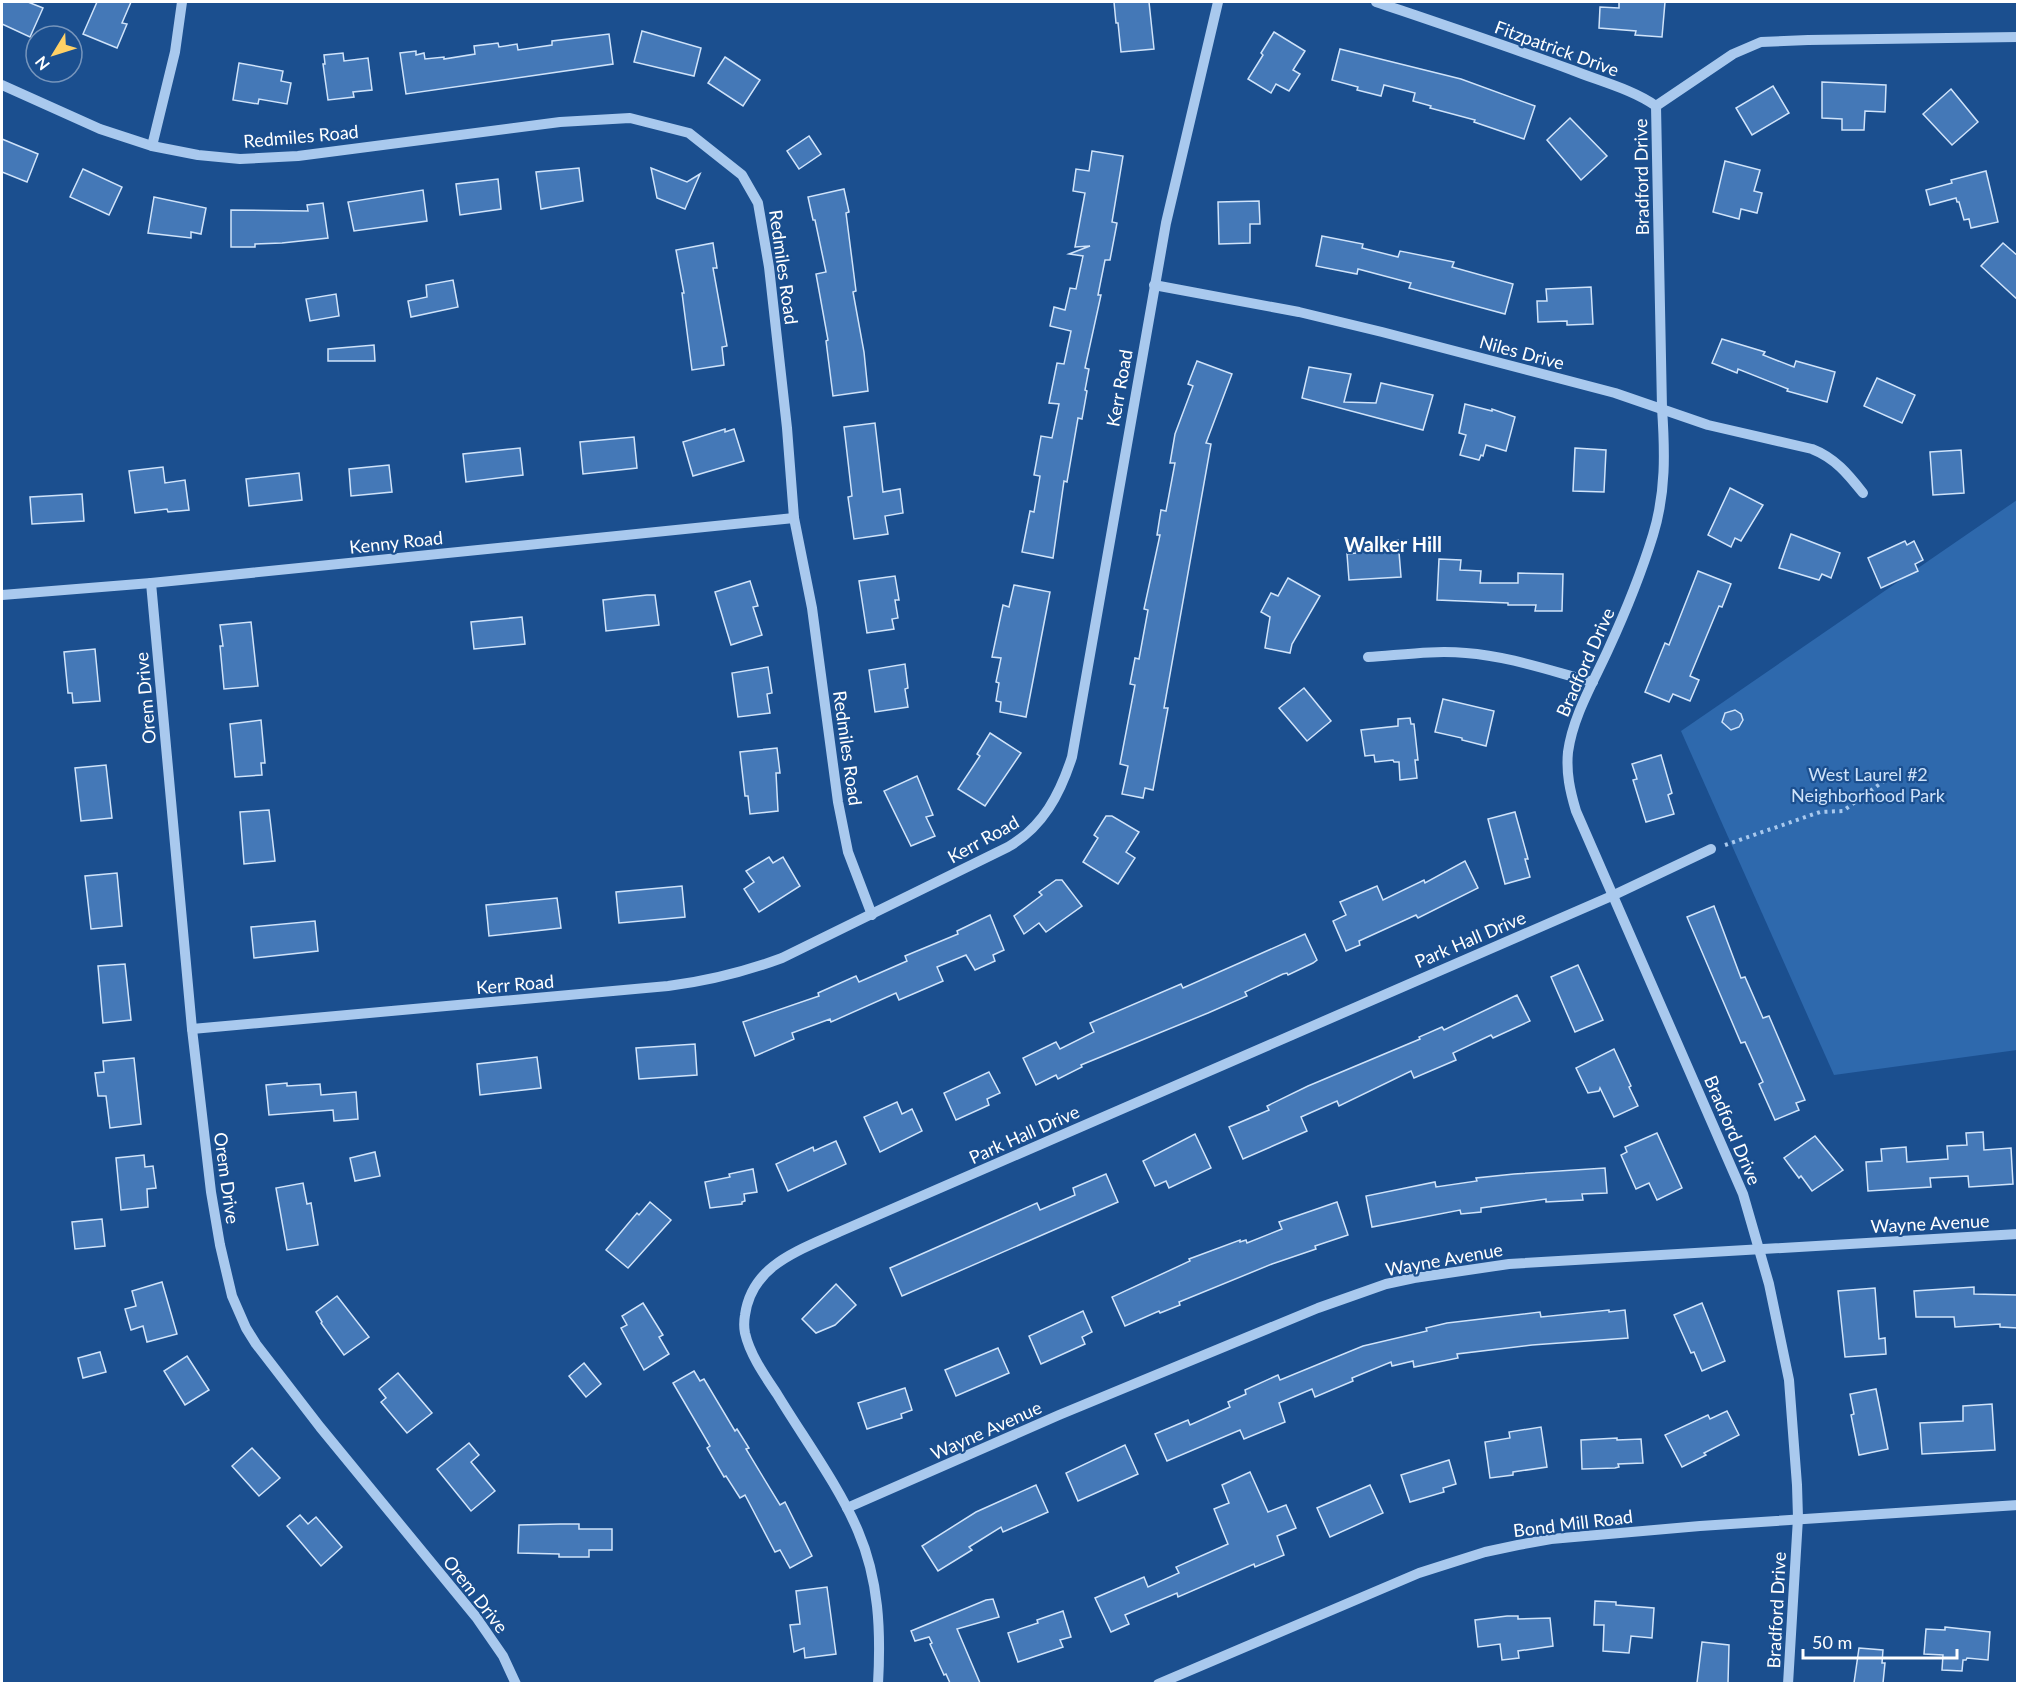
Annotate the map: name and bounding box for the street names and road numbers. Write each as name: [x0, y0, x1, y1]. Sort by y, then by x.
street label: Fitzpatrick Drive: [1492, 15, 1622, 81]
street label: Bradford Drive: [1629, 118, 1653, 236]
street label: Redmiles Road: [243, 120, 359, 152]
street label: Redmiles Road: [765, 208, 803, 326]
street label: Niles Drive: [1477, 330, 1567, 374]
street label: Kerr Road: [1101, 348, 1137, 428]
street label: Kenny Road: [348, 526, 444, 558]
street label: Bradford Drive: [1551, 604, 1619, 720]
street label: Orem Drive: [130, 651, 160, 745]
street label: Redmiles Road: [829, 689, 867, 807]
street label: Kerr Road: [944, 810, 1022, 868]
street label: Park Hall Drive: [1411, 906, 1529, 972]
street label: Kerr Road: [475, 970, 555, 998]
street label: Bradford Drive: [1700, 1072, 1766, 1188]
street label: Park Hall Drive: [966, 1100, 1082, 1168]
street label: Orem Drive: [210, 1131, 244, 1225]
street label: Wayne Avenue: [1870, 1209, 1990, 1237]
street label: Wayne Avenue: [1384, 1238, 1504, 1280]
street label: Wayne Avenue: [927, 1396, 1045, 1464]
street label: Bond Mill Road: [1512, 1505, 1634, 1541]
street label: Orem Drive: [439, 1551, 513, 1637]
street label: Bradford Drive: [1762, 1551, 1790, 1669]

